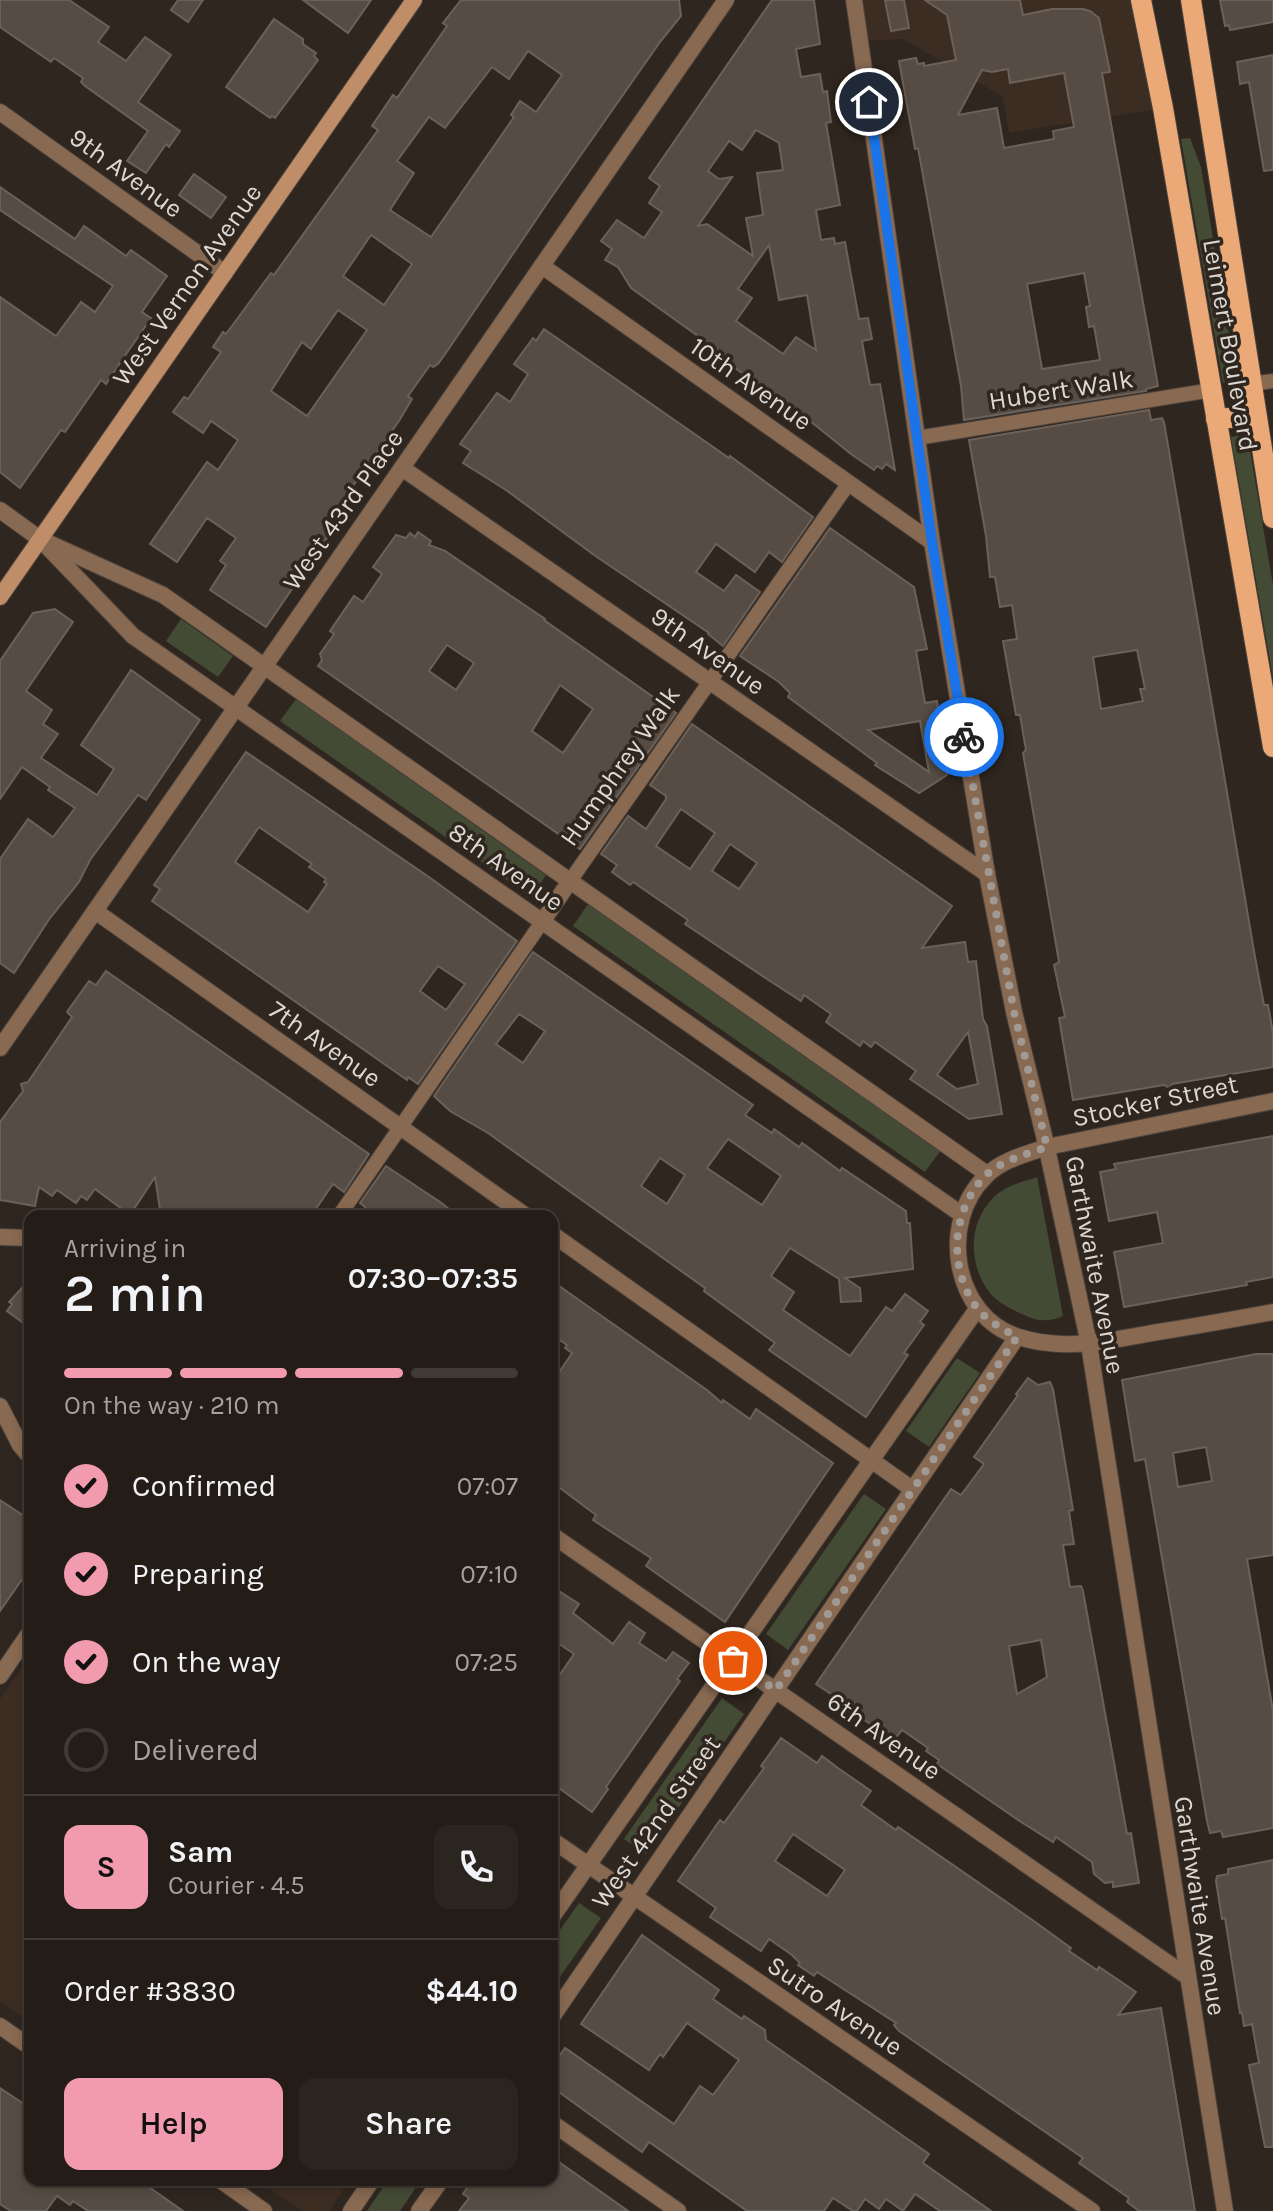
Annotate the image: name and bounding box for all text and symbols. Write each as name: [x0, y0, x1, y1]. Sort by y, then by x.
pin: [835, 68, 903, 136]
icon: home: [847, 80, 891, 124]
street label: 9th Avenue: [63, 122, 189, 224]
street label: West Vernon Avenue: [106, 178, 268, 392]
street label: Leimert Boulevard: [1196, 236, 1264, 454]
street label: 10th Avenue: [684, 331, 818, 437]
street label: Hubert Walk: [987, 363, 1135, 417]
street label: West 43rd Place: [276, 424, 410, 596]
street label: 9th Avenue: [645, 600, 771, 702]
street label: Humphrey Walk: [553, 680, 687, 852]
courier: [924, 697, 1004, 777]
icon: bike: [942, 715, 986, 759]
street label: 8th Avenue: [443, 816, 569, 918]
street label: 7th Avenue: [263, 994, 387, 1094]
street label: Stocker Street: [1070, 1068, 1241, 1134]
street label: Garthwaite Avenue: [1059, 1153, 1131, 1377]
text: Arriving in: [64, 1233, 186, 1264]
text: 07:30–07:35: [348, 1260, 518, 1296]
text: 2 min: [64, 1263, 206, 1324]
text: On the way · 210 m: [64, 1390, 279, 1421]
icon: check: [64, 1464, 108, 1508]
text: Confirmed: [132, 1468, 276, 1504]
text: 07:07: [457, 1471, 518, 1502]
icon: check: [64, 1552, 108, 1596]
text: Preparing: [132, 1556, 264, 1592]
text: 07:10: [460, 1559, 518, 1590]
pin: [699, 1627, 767, 1695]
icon: bag: [711, 1639, 755, 1683]
icon: check: [64, 1640, 108, 1684]
text: On the way: [132, 1644, 281, 1680]
text: 07:25: [455, 1647, 518, 1678]
street label: 6th Avenue: [821, 1685, 947, 1787]
street label: West 42nd Street: [585, 1730, 727, 1914]
text: Delivered: [132, 1732, 259, 1768]
street label: Garthwaite Avenue: [1167, 1794, 1233, 2018]
button: phone: [434, 1825, 518, 1909]
text: Sam: [168, 1834, 233, 1870]
text: S: [96, 1849, 116, 1885]
text: Courier · 4.5: [168, 1870, 305, 1901]
street label: Sutro Avenue: [761, 1949, 909, 2063]
text: Order #3830: [64, 1973, 236, 2009]
text: $44.10: [426, 1973, 518, 2009]
button: Help: [64, 2078, 283, 2170]
button: Share: [299, 2078, 518, 2170]

